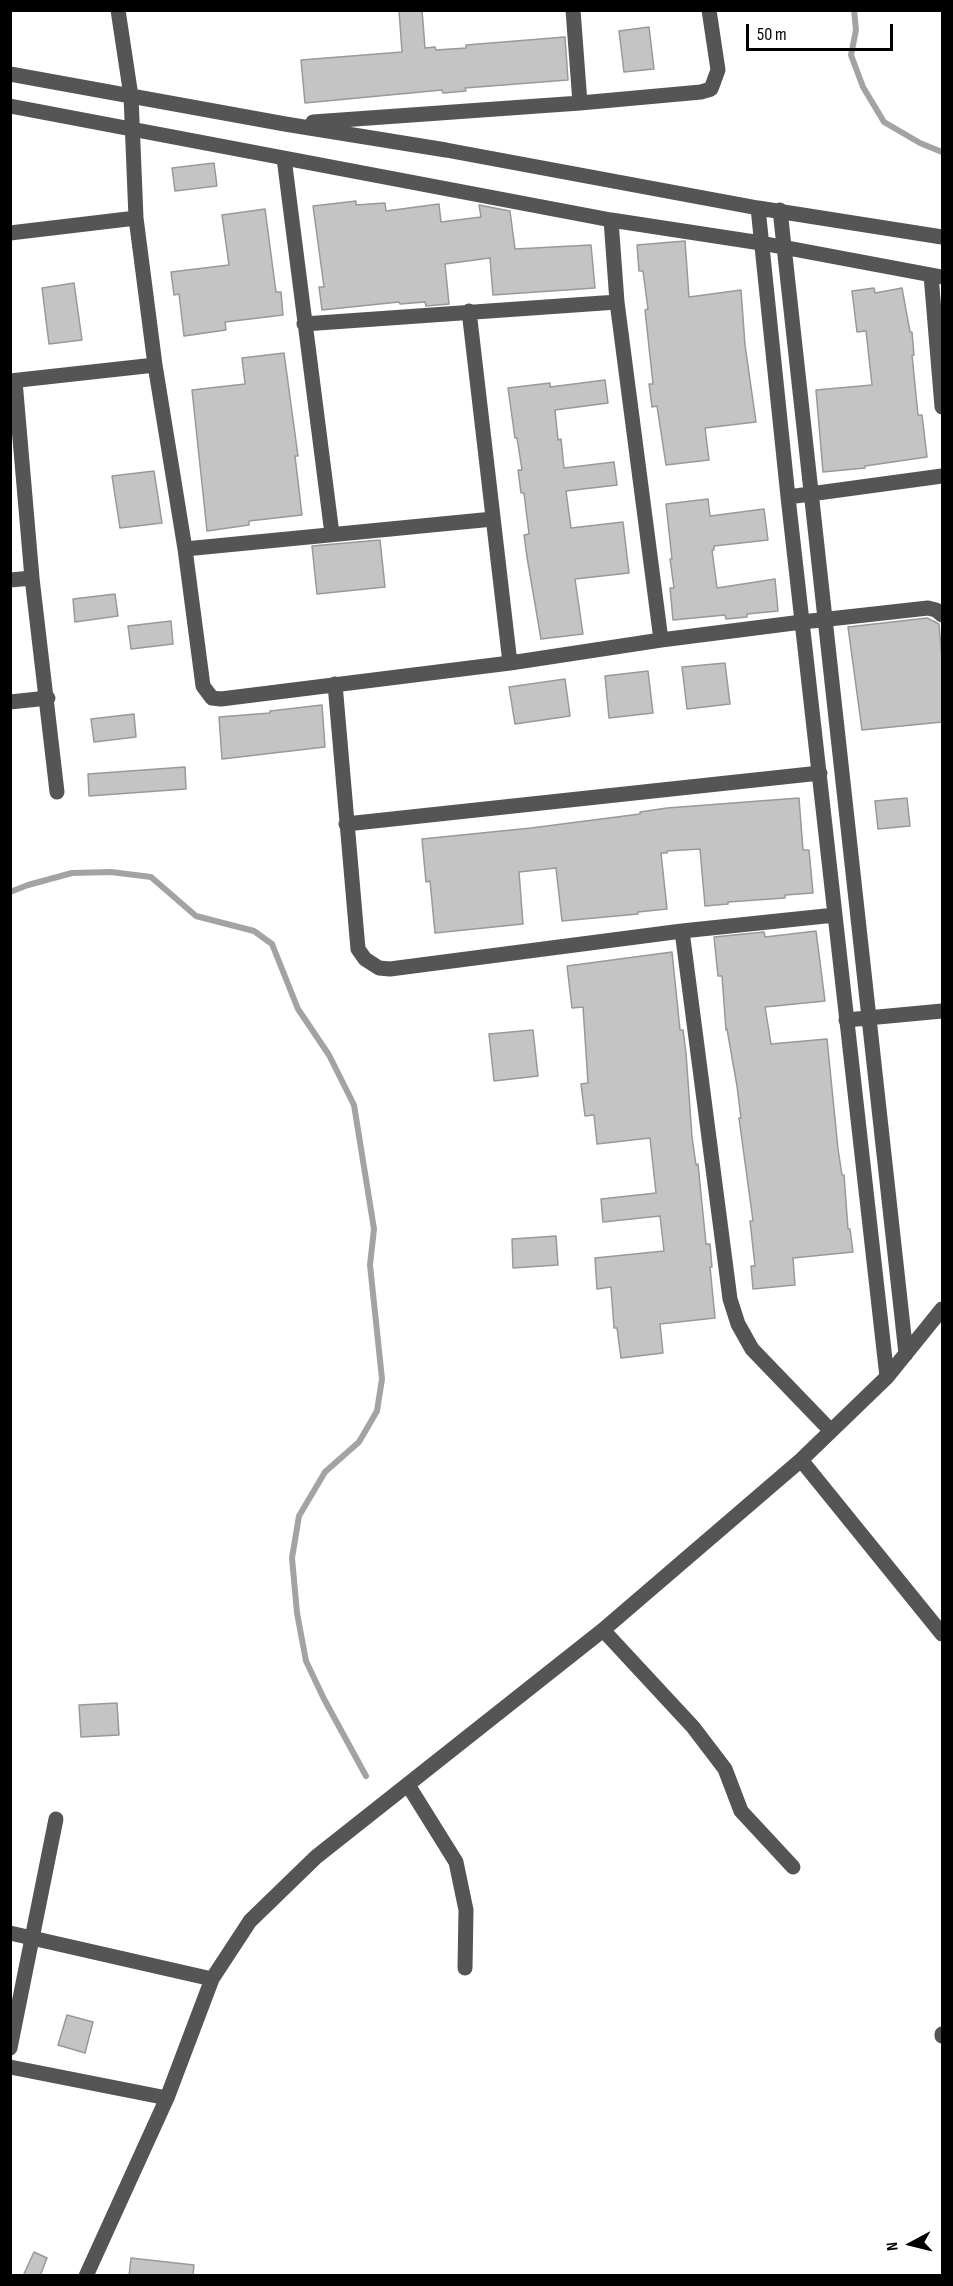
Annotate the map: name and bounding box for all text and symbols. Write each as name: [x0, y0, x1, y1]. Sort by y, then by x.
scale bar: [749, 12, 896, 50]
text: 50 m: [757, 24, 787, 45]
north arrow: [881, 2214, 941, 2274]
text: N: [883, 2241, 903, 2252]

